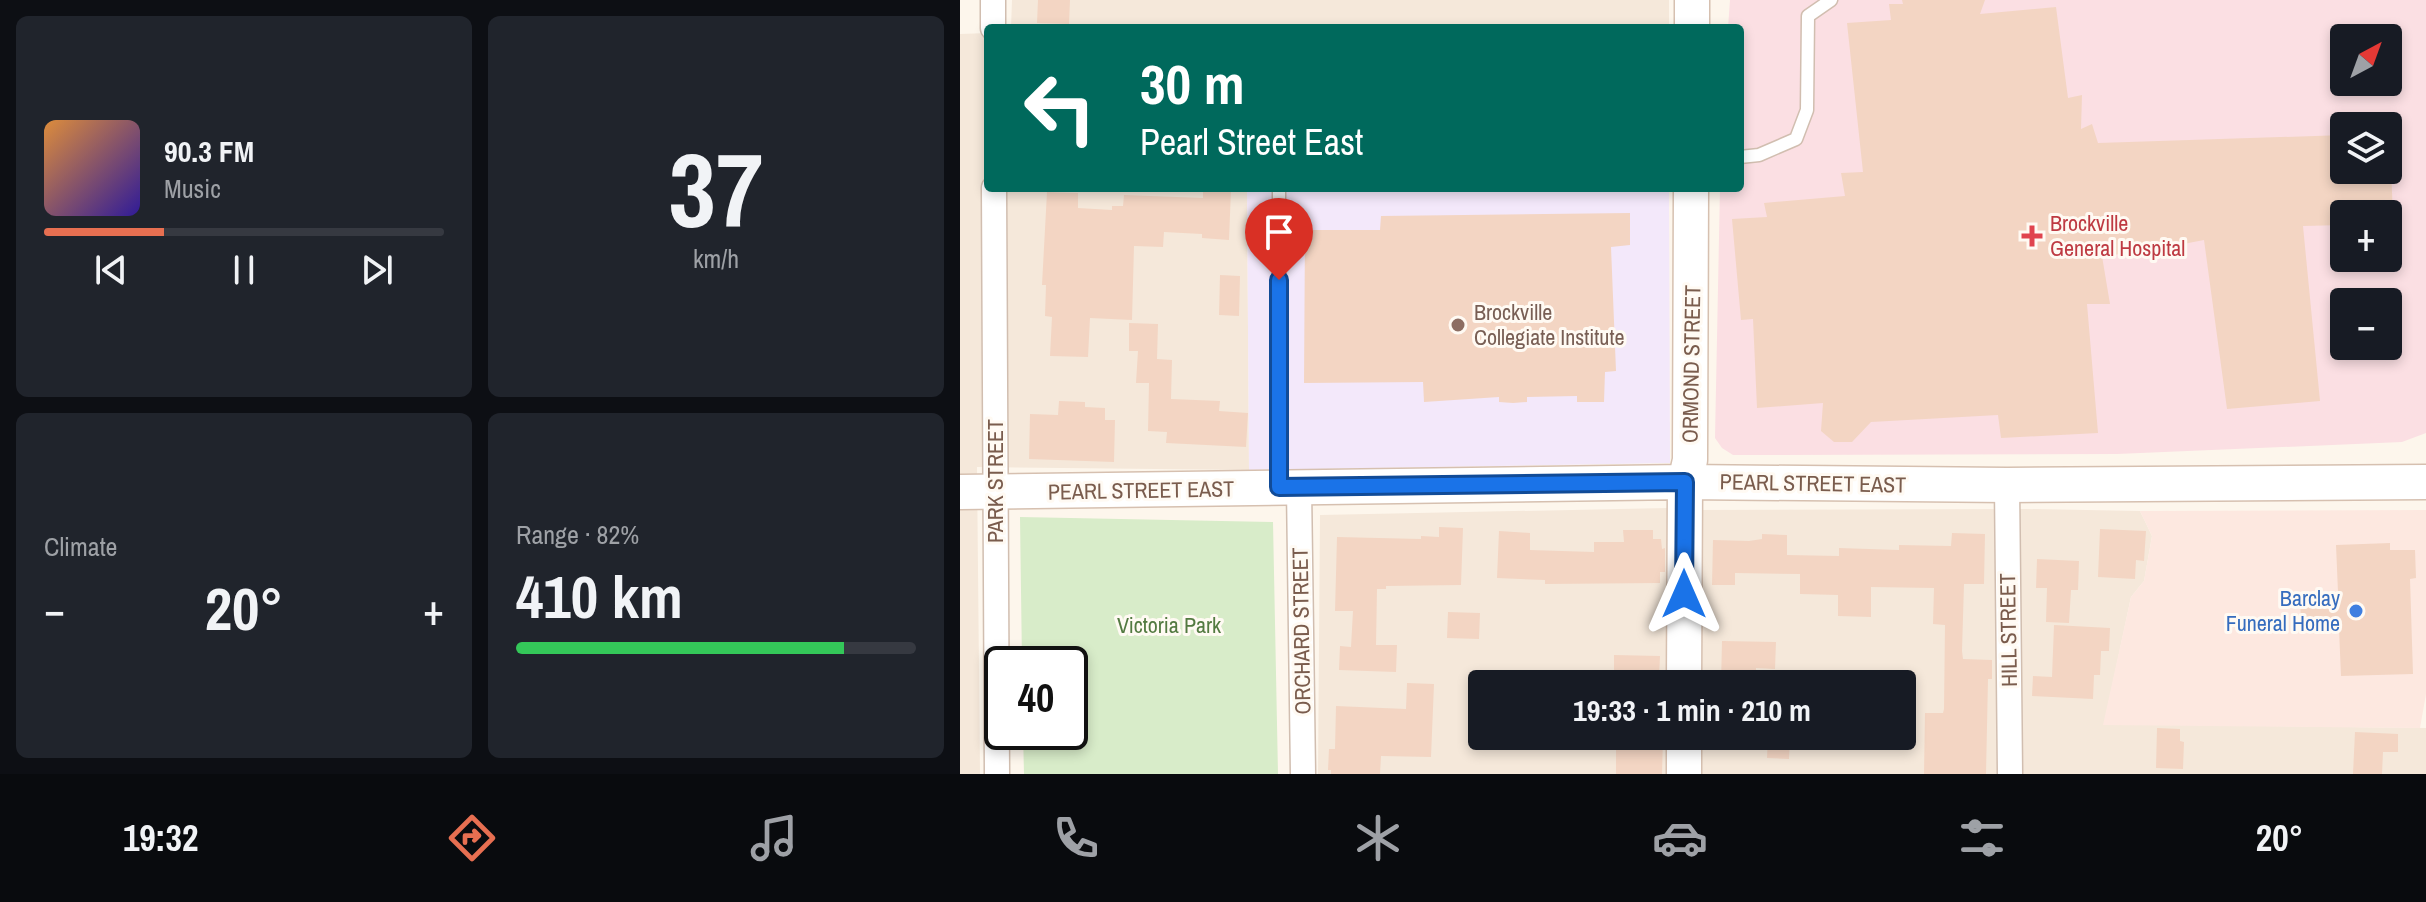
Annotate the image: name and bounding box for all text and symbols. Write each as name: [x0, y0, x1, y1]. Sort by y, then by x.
north arrow: [2330, 24, 2402, 96]
map controls: [2330, 24, 2402, 360]
text: 30 m: [1140, 46, 1245, 121]
icon: left: [1008, 56, 1112, 160]
button: layers: [2330, 112, 2402, 184]
text: Pearl Street East: [1140, 118, 1363, 166]
text: 37: [669, 119, 763, 259]
text: 90.3 FM: [164, 131, 254, 171]
text: Music: [164, 171, 221, 206]
pin: [1245, 198, 1313, 280]
button: +: [2330, 200, 2402, 272]
place label: Brockville General Hospital: [2050, 208, 2185, 263]
icon: arrive: [1257, 210, 1301, 254]
marker: Brockville General Hospital: [2021, 225, 2043, 247]
text: km/h: [693, 241, 739, 276]
icon: previous: [89, 248, 133, 292]
icon: pause: [222, 248, 266, 292]
icon: next: [355, 248, 399, 292]
street label: ORMOND STREET: [1675, 285, 1707, 443]
button: −: [2330, 288, 2402, 360]
place label: Brockville Collegiate Institute: [1474, 297, 1624, 352]
marker: Brockville Collegiate Institute: [1449, 316, 1467, 334]
street label: PARK STREET: [980, 419, 1010, 543]
street label: PEARL STREET EAST: [1719, 466, 1907, 500]
street label: PEARL STREET EAST: [1047, 473, 1235, 507]
text: Range · 82%: [516, 517, 639, 552]
text: Climate: [44, 529, 117, 564]
street label: ORCHARD STREET: [1285, 547, 1317, 715]
position arrow: [1642, 552, 1726, 636]
text: 410 km: [516, 556, 683, 637]
text: 20°: [205, 568, 283, 649]
street label: HILL STREET: [1992, 573, 2024, 687]
text: −: [44, 579, 65, 639]
text: +: [423, 579, 444, 639]
place label: Barclay Funeral Home: [2226, 583, 2340, 638]
marker: Barclay Funeral Home: [2347, 602, 2365, 620]
park label: Victoria Park: [1117, 610, 1222, 640]
speed limit sign: 40: [984, 646, 1088, 750]
text: 19:33 · 1 min · 210 m: [1573, 690, 1811, 730]
icon: directions: [444, 810, 500, 866]
icon: music: [746, 810, 802, 866]
icon: phone: [1048, 810, 1104, 866]
icon: climate: [1350, 810, 1406, 866]
icon: car: [1652, 810, 1708, 866]
icon: filters: [1954, 810, 2010, 866]
text: 19:32: [123, 814, 198, 862]
text: 20°: [2256, 814, 2303, 862]

